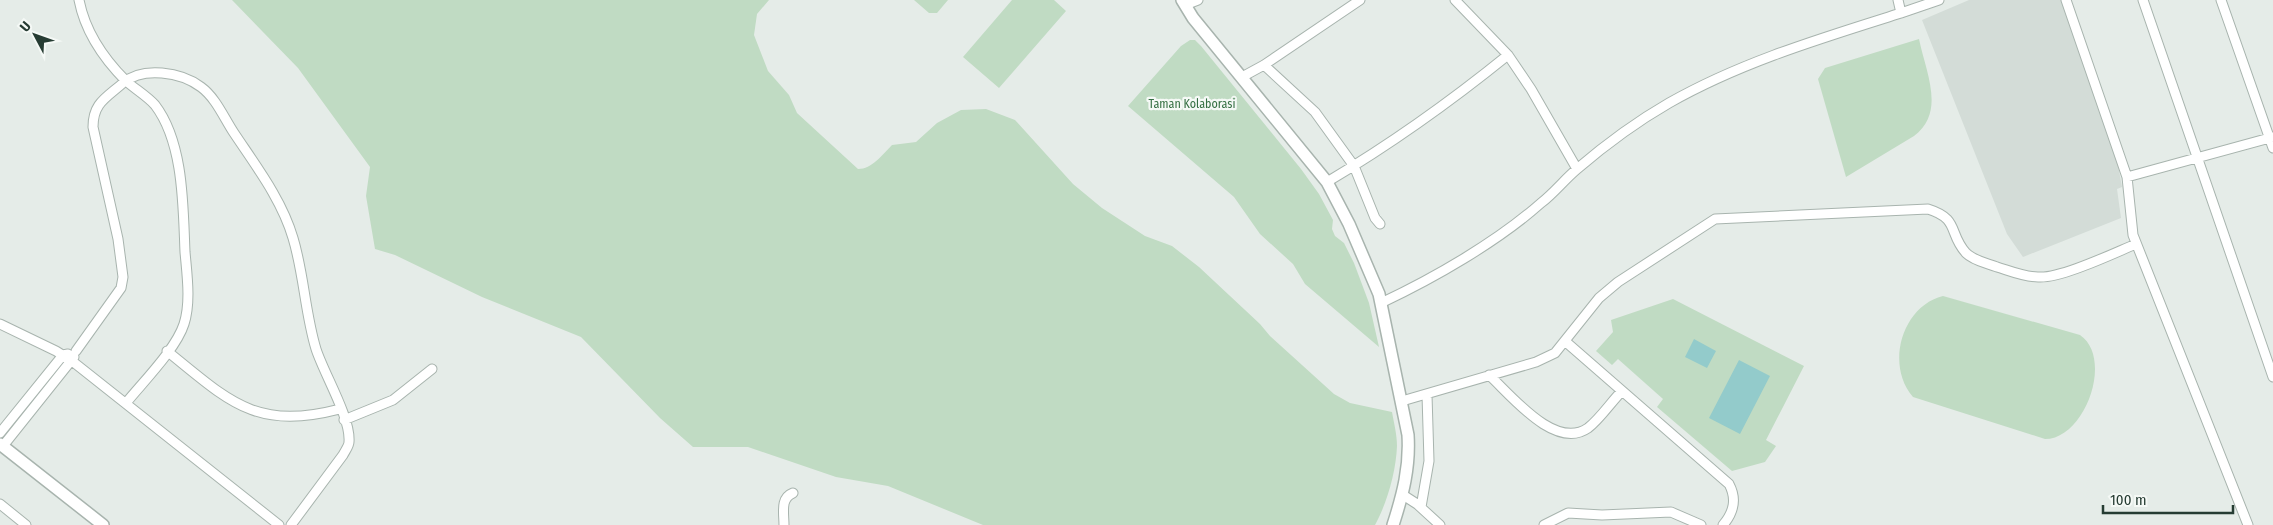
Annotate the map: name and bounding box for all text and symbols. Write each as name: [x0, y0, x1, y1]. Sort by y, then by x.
north arrow: [10, 10, 60, 60]
text: U: [16, 18, 35, 35]
park label: Taman Kolaborasi: [1148, 97, 1236, 111]
scale bar: [2103, 482, 2233, 514]
text: 100 m: [2110, 491, 2147, 509]

